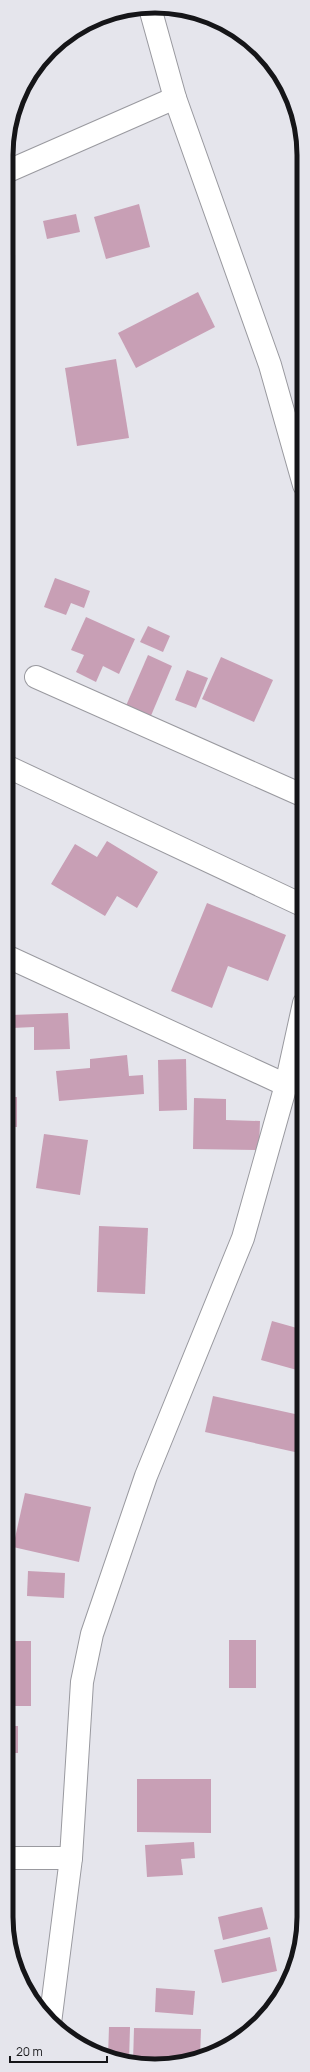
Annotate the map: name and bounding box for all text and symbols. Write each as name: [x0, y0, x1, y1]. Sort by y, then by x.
scale bar: [10, 2038, 107, 2064]
text: 20 m: [16, 2043, 43, 2060]

